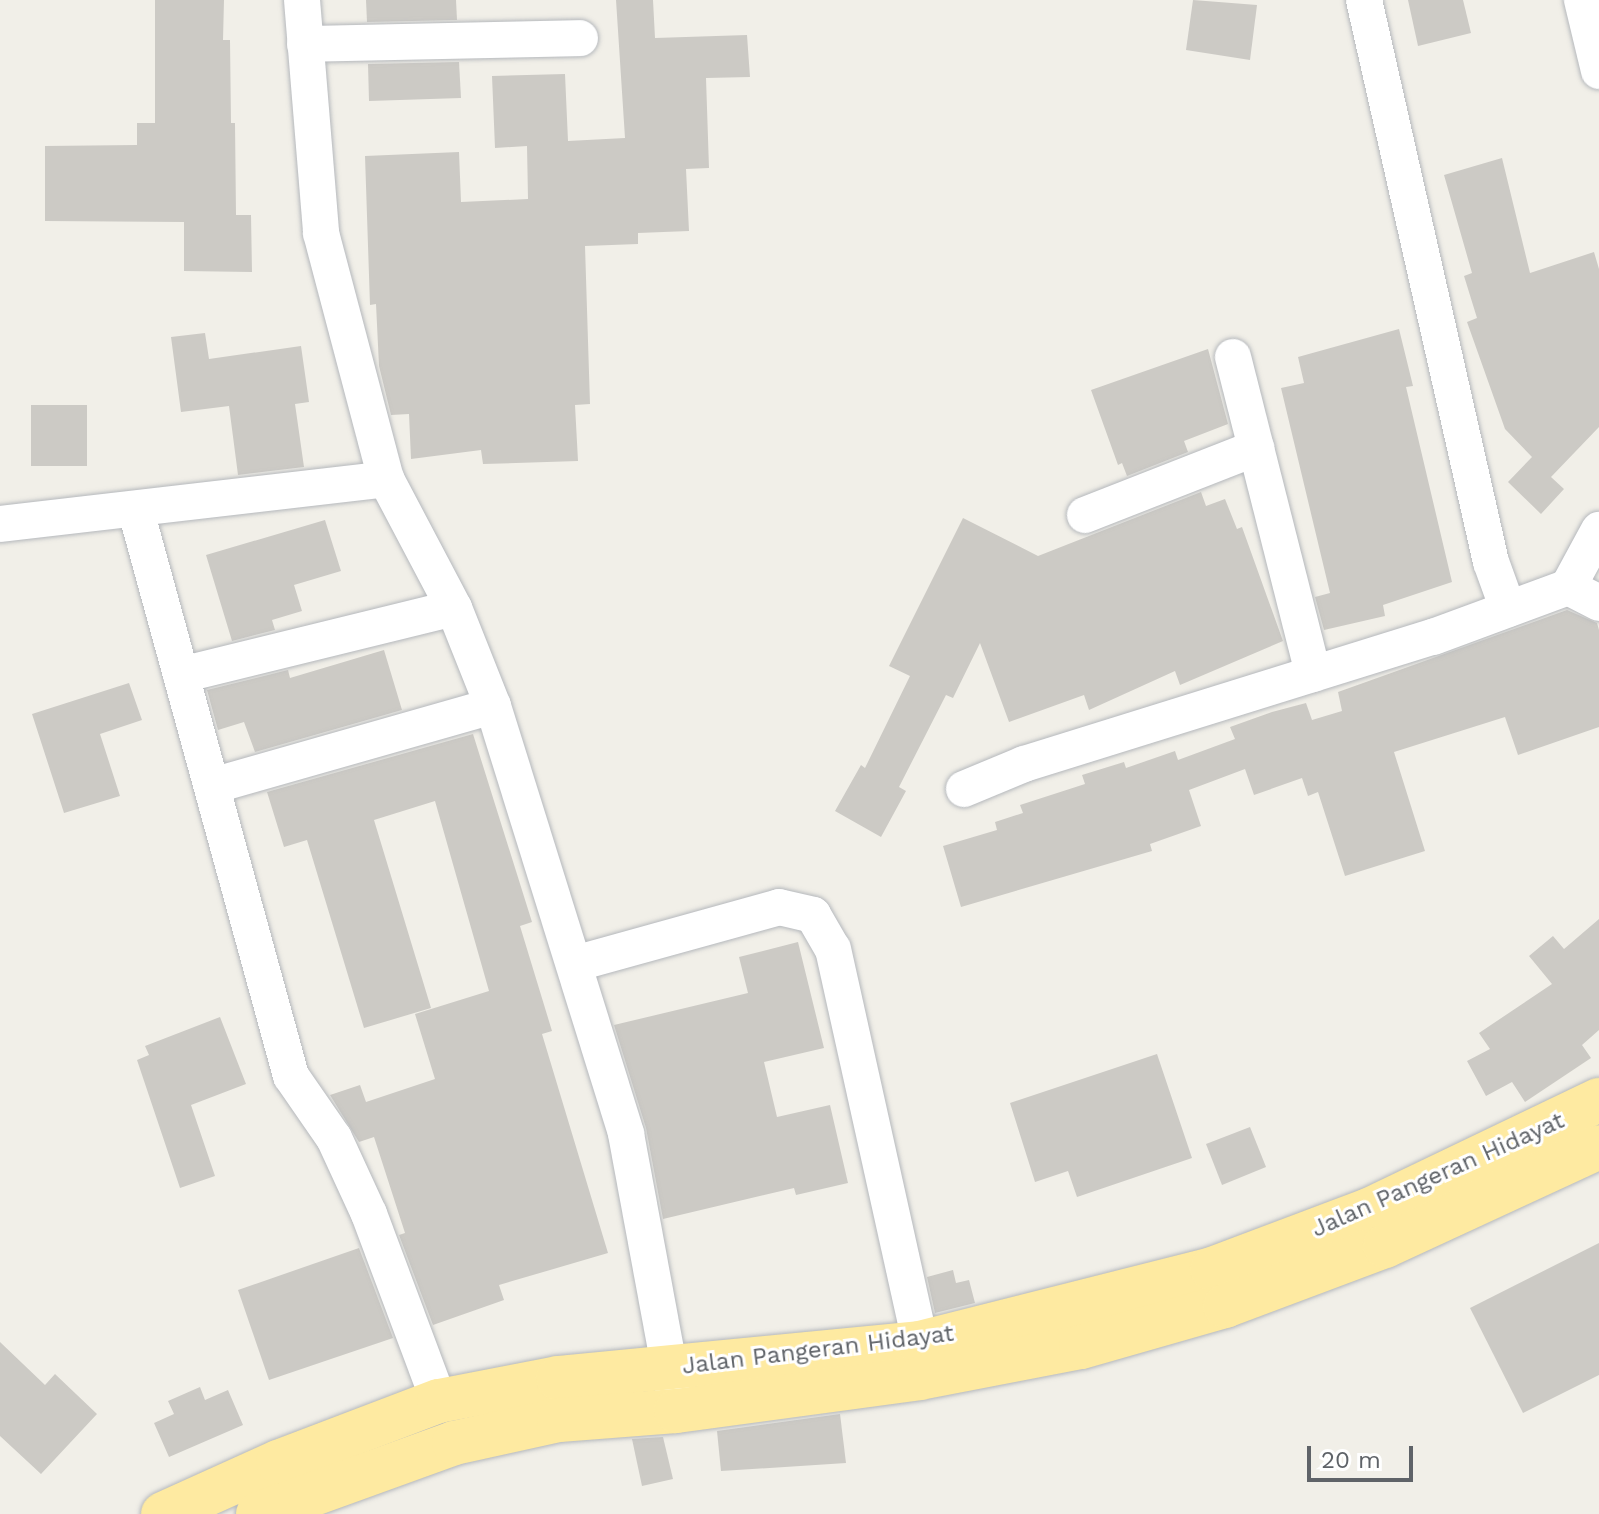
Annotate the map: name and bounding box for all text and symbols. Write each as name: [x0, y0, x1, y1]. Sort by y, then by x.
street label: Jalan Pangeran Hidayat: [1307, 1106, 1569, 1244]
street label: Jalan Pangeran Hidayat: [680, 1319, 956, 1381]
scale bar: [1311, 1430, 1417, 1480]
text: 20 m: [1321, 1446, 1381, 1474]

